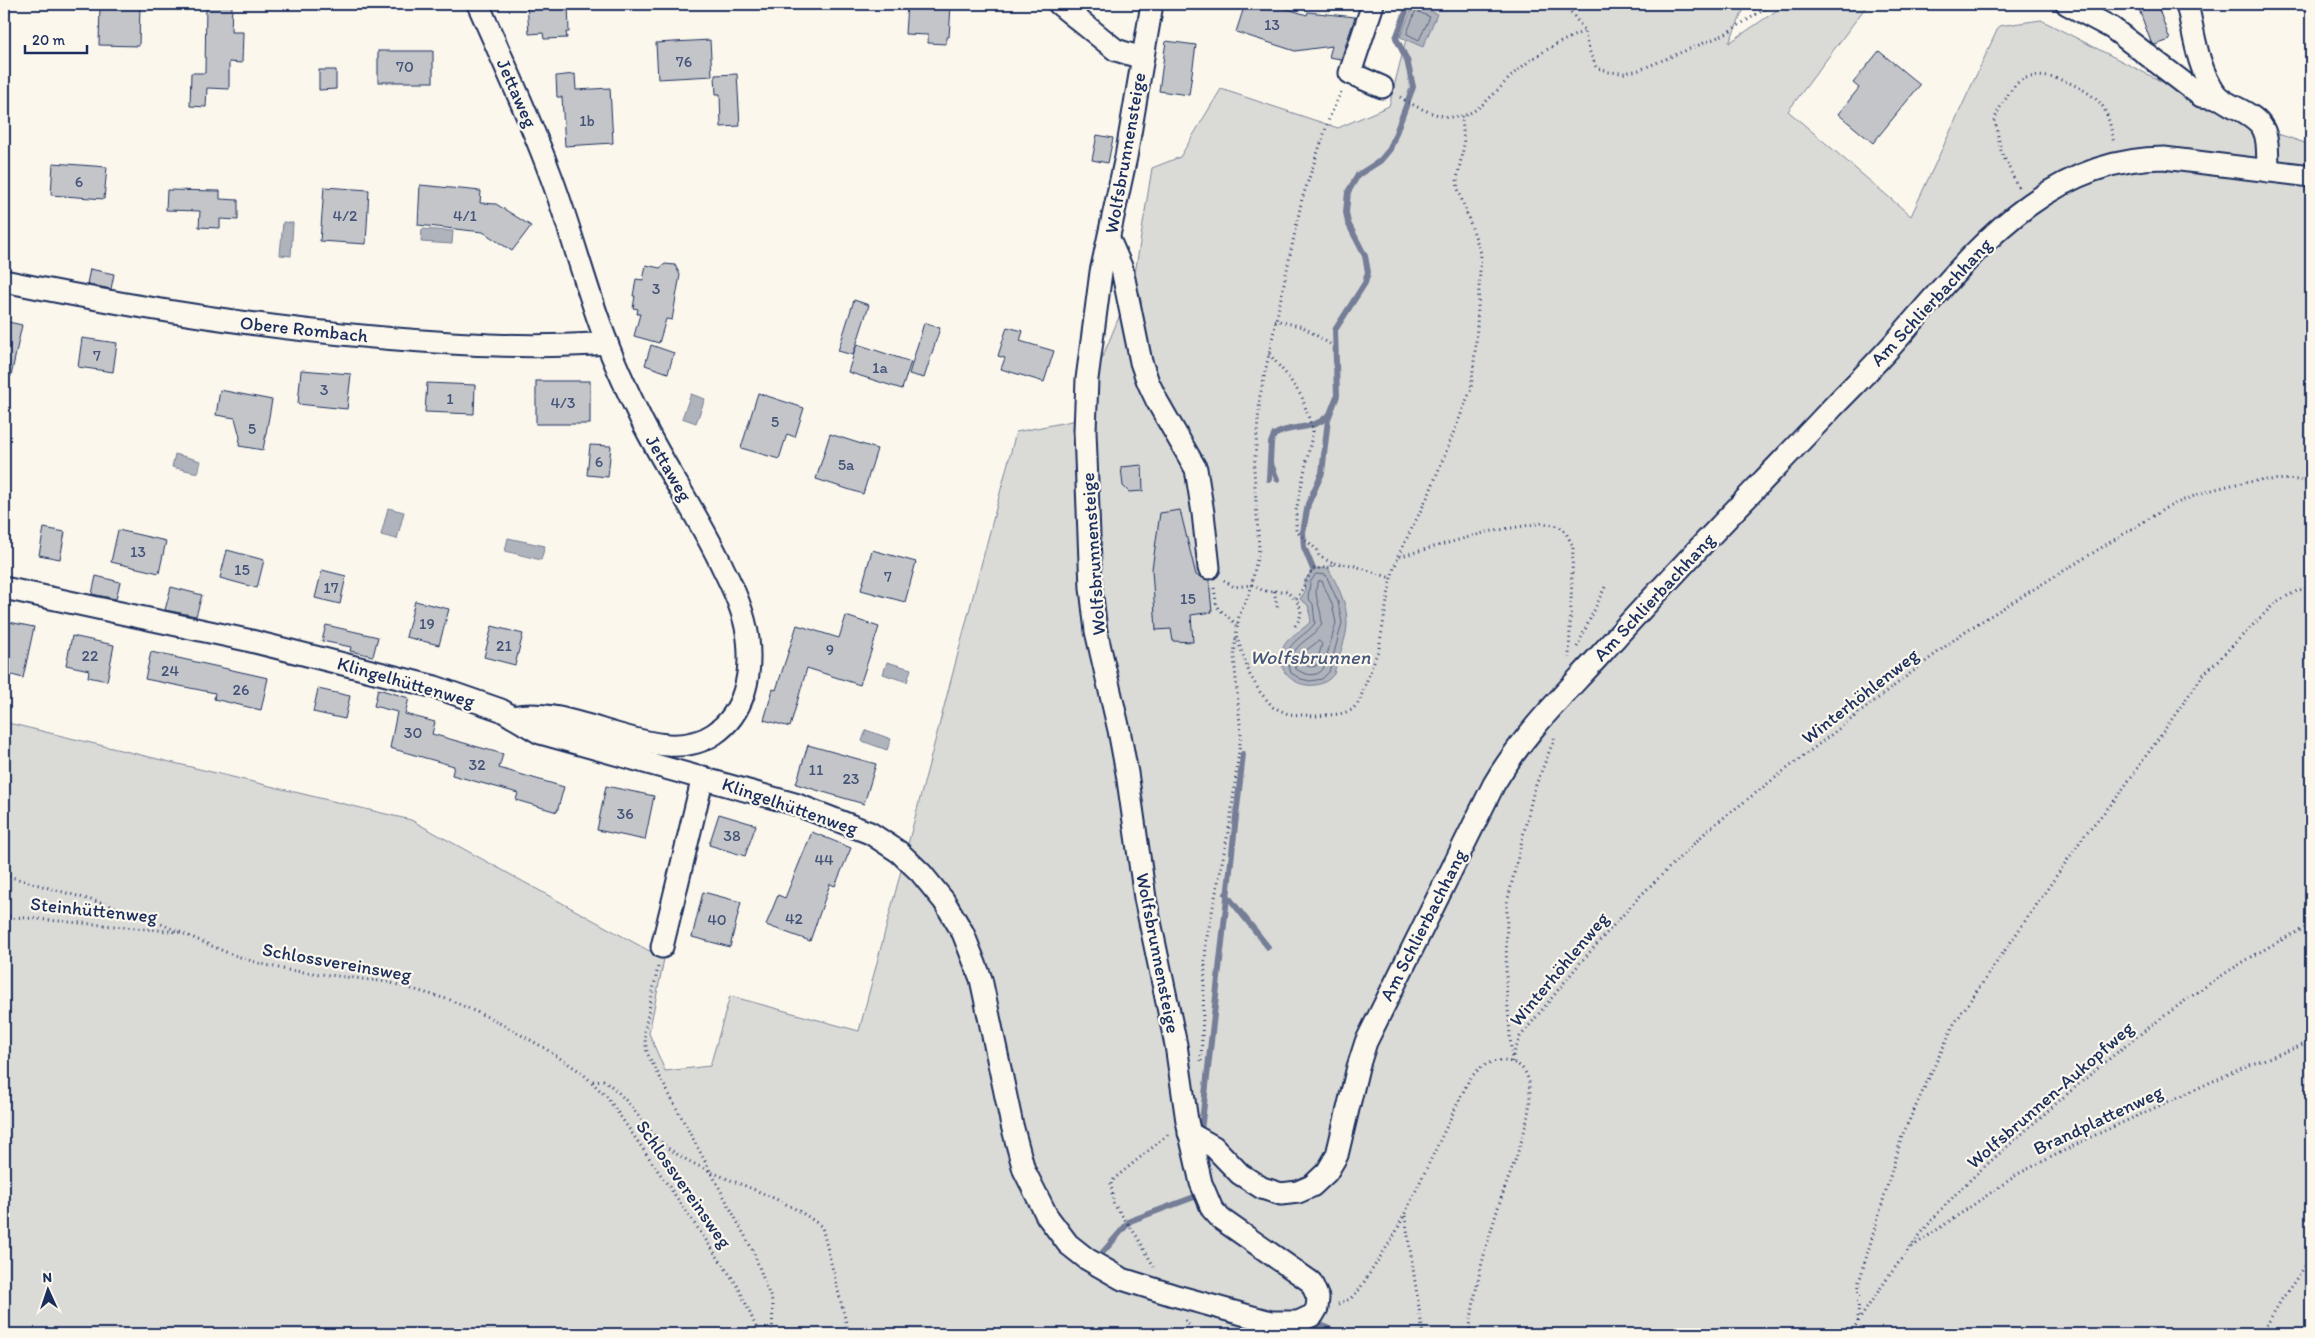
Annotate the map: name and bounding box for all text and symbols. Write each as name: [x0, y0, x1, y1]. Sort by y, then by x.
house number: 13: [1264, 15, 1280, 34]
scale bar: [25, 22, 88, 54]
text: 20 m: [32, 31, 66, 49]
house number: 76: [676, 52, 692, 71]
street label: Jettaweg: [492, 55, 542, 131]
house number: 70: [396, 57, 414, 76]
street label: Wolfsbrunnensteige: [1100, 71, 1150, 235]
house number: 1b: [579, 111, 595, 130]
house number: 6: [75, 172, 83, 191]
house number: 4/2: [333, 206, 358, 225]
house number: 4/1: [453, 206, 477, 225]
street label: Am Schlierbachhang: [1866, 233, 1997, 371]
house number: 3: [652, 279, 661, 298]
street label: Obere Rombach: [239, 311, 369, 347]
house number: 7: [93, 346, 101, 365]
house number: 1a: [872, 358, 889, 377]
house number: 3: [320, 380, 329, 399]
house number: 1: [446, 389, 454, 408]
house number: 4/3: [550, 393, 576, 412]
house number: 5: [771, 412, 779, 431]
house number: 5: [248, 419, 256, 438]
street label: Jettaweg: [641, 431, 697, 506]
house number: 6: [595, 452, 603, 471]
house number: 5a: [838, 455, 855, 474]
street label: Wolfsbrunnensteige: [1076, 472, 1110, 636]
street label: Am Schlierbachhang: [1589, 528, 1720, 666]
house number: 13: [130, 542, 146, 561]
house number: 15: [234, 560, 250, 579]
house number: 7: [884, 567, 892, 586]
house number: 17: [323, 578, 339, 597]
house number: 15: [1180, 589, 1196, 608]
house number: 19: [419, 614, 435, 633]
house number: 21: [496, 636, 512, 655]
house number: 9: [826, 640, 834, 659]
street label: Winterhöhlenweg: [1797, 643, 1923, 749]
water label: Wolfsbrunnen: [1250, 645, 1371, 669]
house number: 22: [82, 646, 99, 665]
street label: Klingelhüttenweg: [335, 651, 478, 713]
house number: 24: [161, 661, 179, 680]
house number: 26: [233, 680, 249, 699]
house number: 30: [404, 723, 422, 742]
house number: 32: [468, 755, 486, 774]
house number: 11: [809, 760, 824, 779]
house number: 23: [842, 769, 860, 788]
street label: Klingelhüttenweg: [719, 772, 861, 840]
house number: 36: [616, 804, 634, 823]
house number: 38: [723, 826, 741, 845]
street label: Am Schlierbachhang: [1375, 845, 1471, 1005]
house number: 44: [814, 850, 834, 869]
street label: Wolfsbrunnensteige: [1131, 871, 1185, 1035]
street label: Steinhüttenweg: [29, 892, 159, 928]
street label: Winterhöhlenweg: [1504, 907, 1614, 1031]
house number: 42: [785, 909, 804, 928]
house number: 40: [707, 910, 727, 929]
street label: Schlossvereinsweg: [261, 938, 414, 986]
street label: Wolfsbrunnen-Aukopfweg: [1962, 1016, 2138, 1174]
street label: Brandplattenweg: [2030, 1080, 2167, 1160]
street label: Schlossvereinsweg: [631, 1116, 737, 1253]
north arrow: [22, 1266, 72, 1316]
text: N: [42, 1269, 53, 1286]

